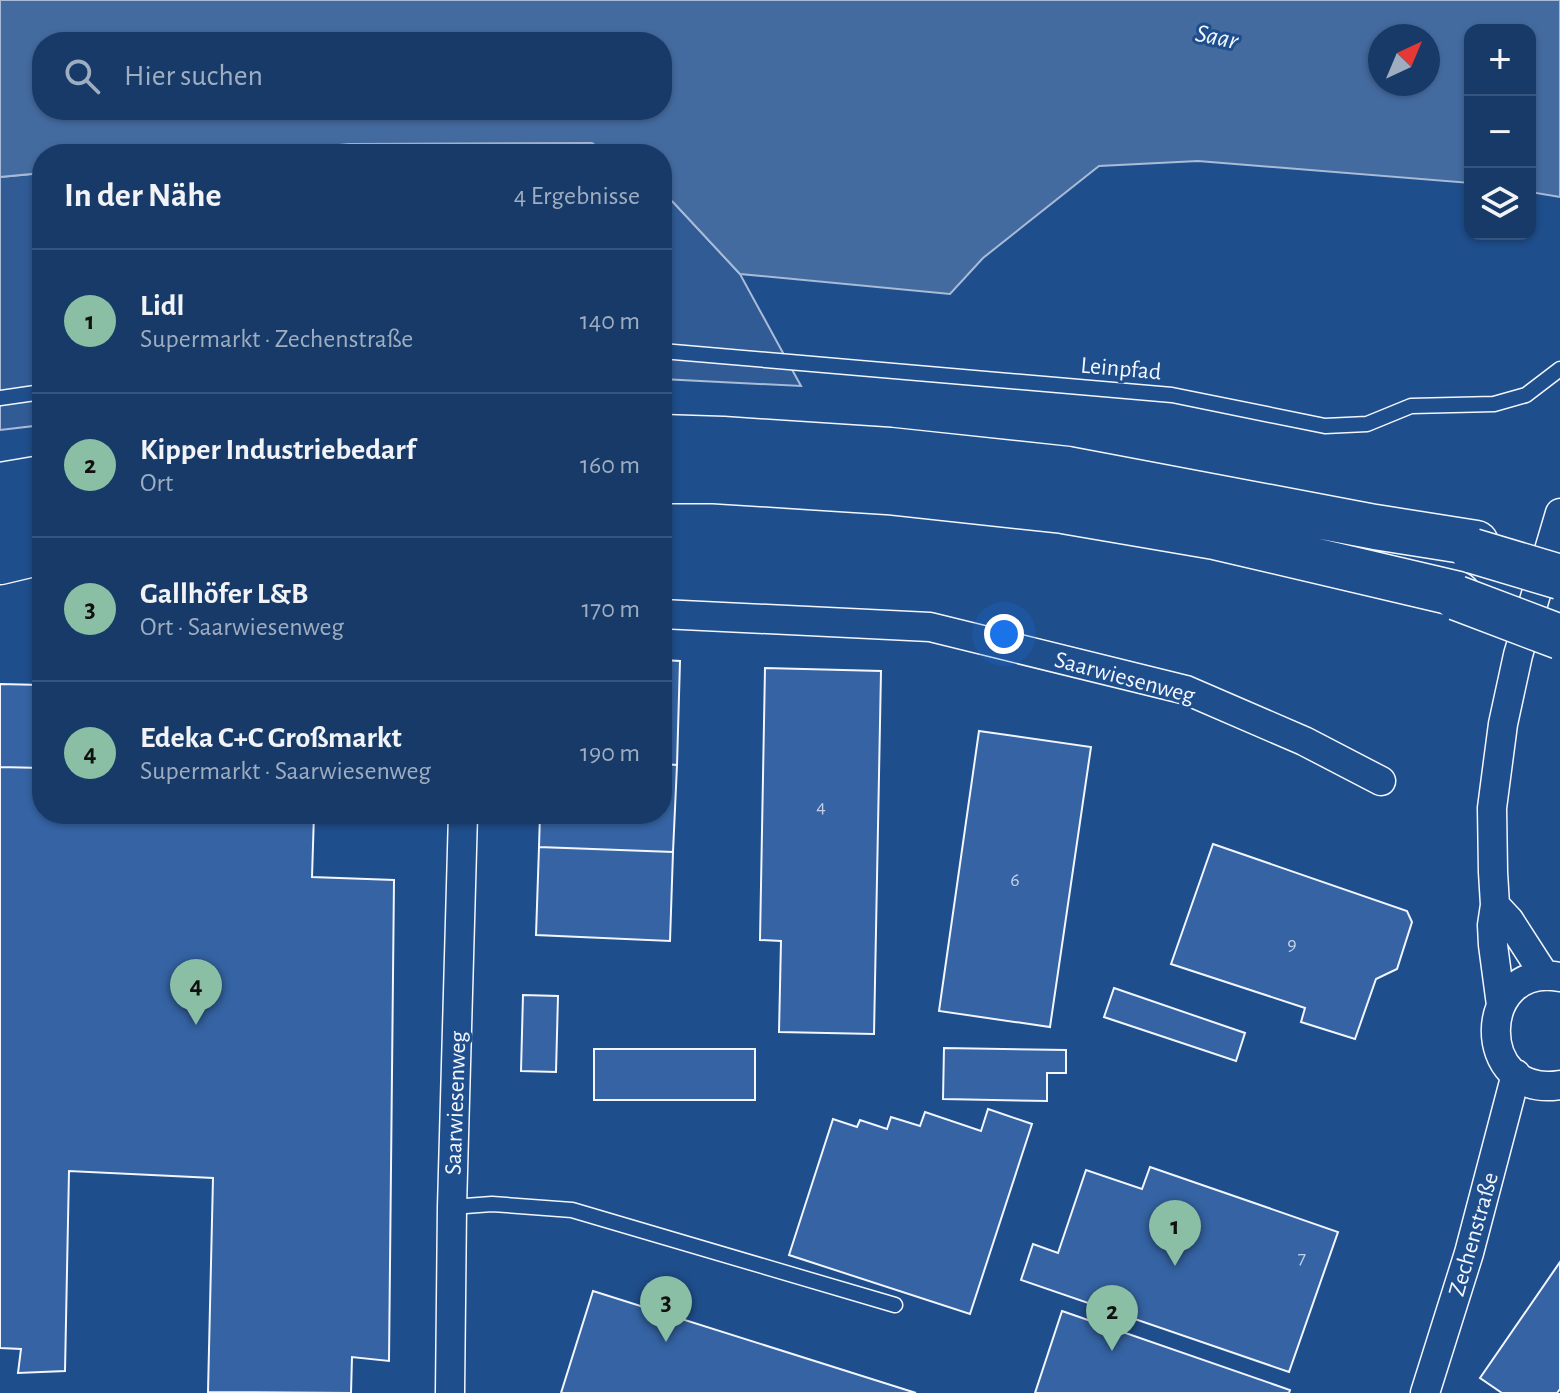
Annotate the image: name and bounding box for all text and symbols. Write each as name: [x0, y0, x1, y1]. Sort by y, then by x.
water label: Saar: [1193, 20, 1242, 54]
north arrow: [1368, 24, 1440, 96]
map controls: [1464, 24, 1536, 240]
button: +: [1464, 24, 1536, 96]
search box: [32, 32, 672, 120]
icon: search: [60, 54, 104, 98]
text: Hier suchen: [124, 61, 263, 91]
button: −: [1464, 96, 1536, 168]
button: layers: [1464, 168, 1536, 240]
text: In der Nähe: [64, 179, 221, 213]
text: 4 Ergebnisse: [514, 183, 640, 209]
text: Lidl: [140, 291, 185, 321]
text: 1: [85, 308, 95, 334]
text: 140 m: [580, 308, 640, 334]
text: Supermarkt · Zechenstraße: [140, 326, 413, 352]
street label: Leinpfad: [1079, 354, 1162, 384]
text: Kipper Industriebedarf: [140, 435, 416, 465]
text: 2: [84, 452, 96, 478]
text: 160 m: [580, 452, 640, 478]
text: Ort: [140, 470, 173, 496]
text: Gallhöfer L&B: [140, 579, 308, 609]
text: 3: [84, 596, 96, 622]
text: 170 m: [581, 596, 640, 622]
text: Ort · Saarwiesenweg: [140, 614, 344, 640]
your location: [984, 614, 1024, 654]
street label: Saarwiesenweg: [1052, 648, 1198, 708]
text: Edeka C+C Großmarkt: [140, 723, 402, 753]
text: 4: [83, 740, 97, 766]
text: 190 m: [580, 740, 640, 766]
text: Supermarkt · Saarwiesenweg: [140, 758, 431, 784]
house number: 4: [816, 797, 826, 817]
house number: 6: [1010, 870, 1020, 890]
house number: 9: [1287, 934, 1297, 954]
pin: 4: [170, 959, 222, 1025]
street label: Saarwiesenweg: [441, 1030, 471, 1175]
street label: Zechenstraße: [1445, 1170, 1503, 1299]
pin: 1: [1149, 1200, 1201, 1266]
house number: 7: [1298, 1248, 1306, 1268]
pin: 3: [640, 1276, 692, 1342]
pin: 2: [1086, 1285, 1138, 1351]

